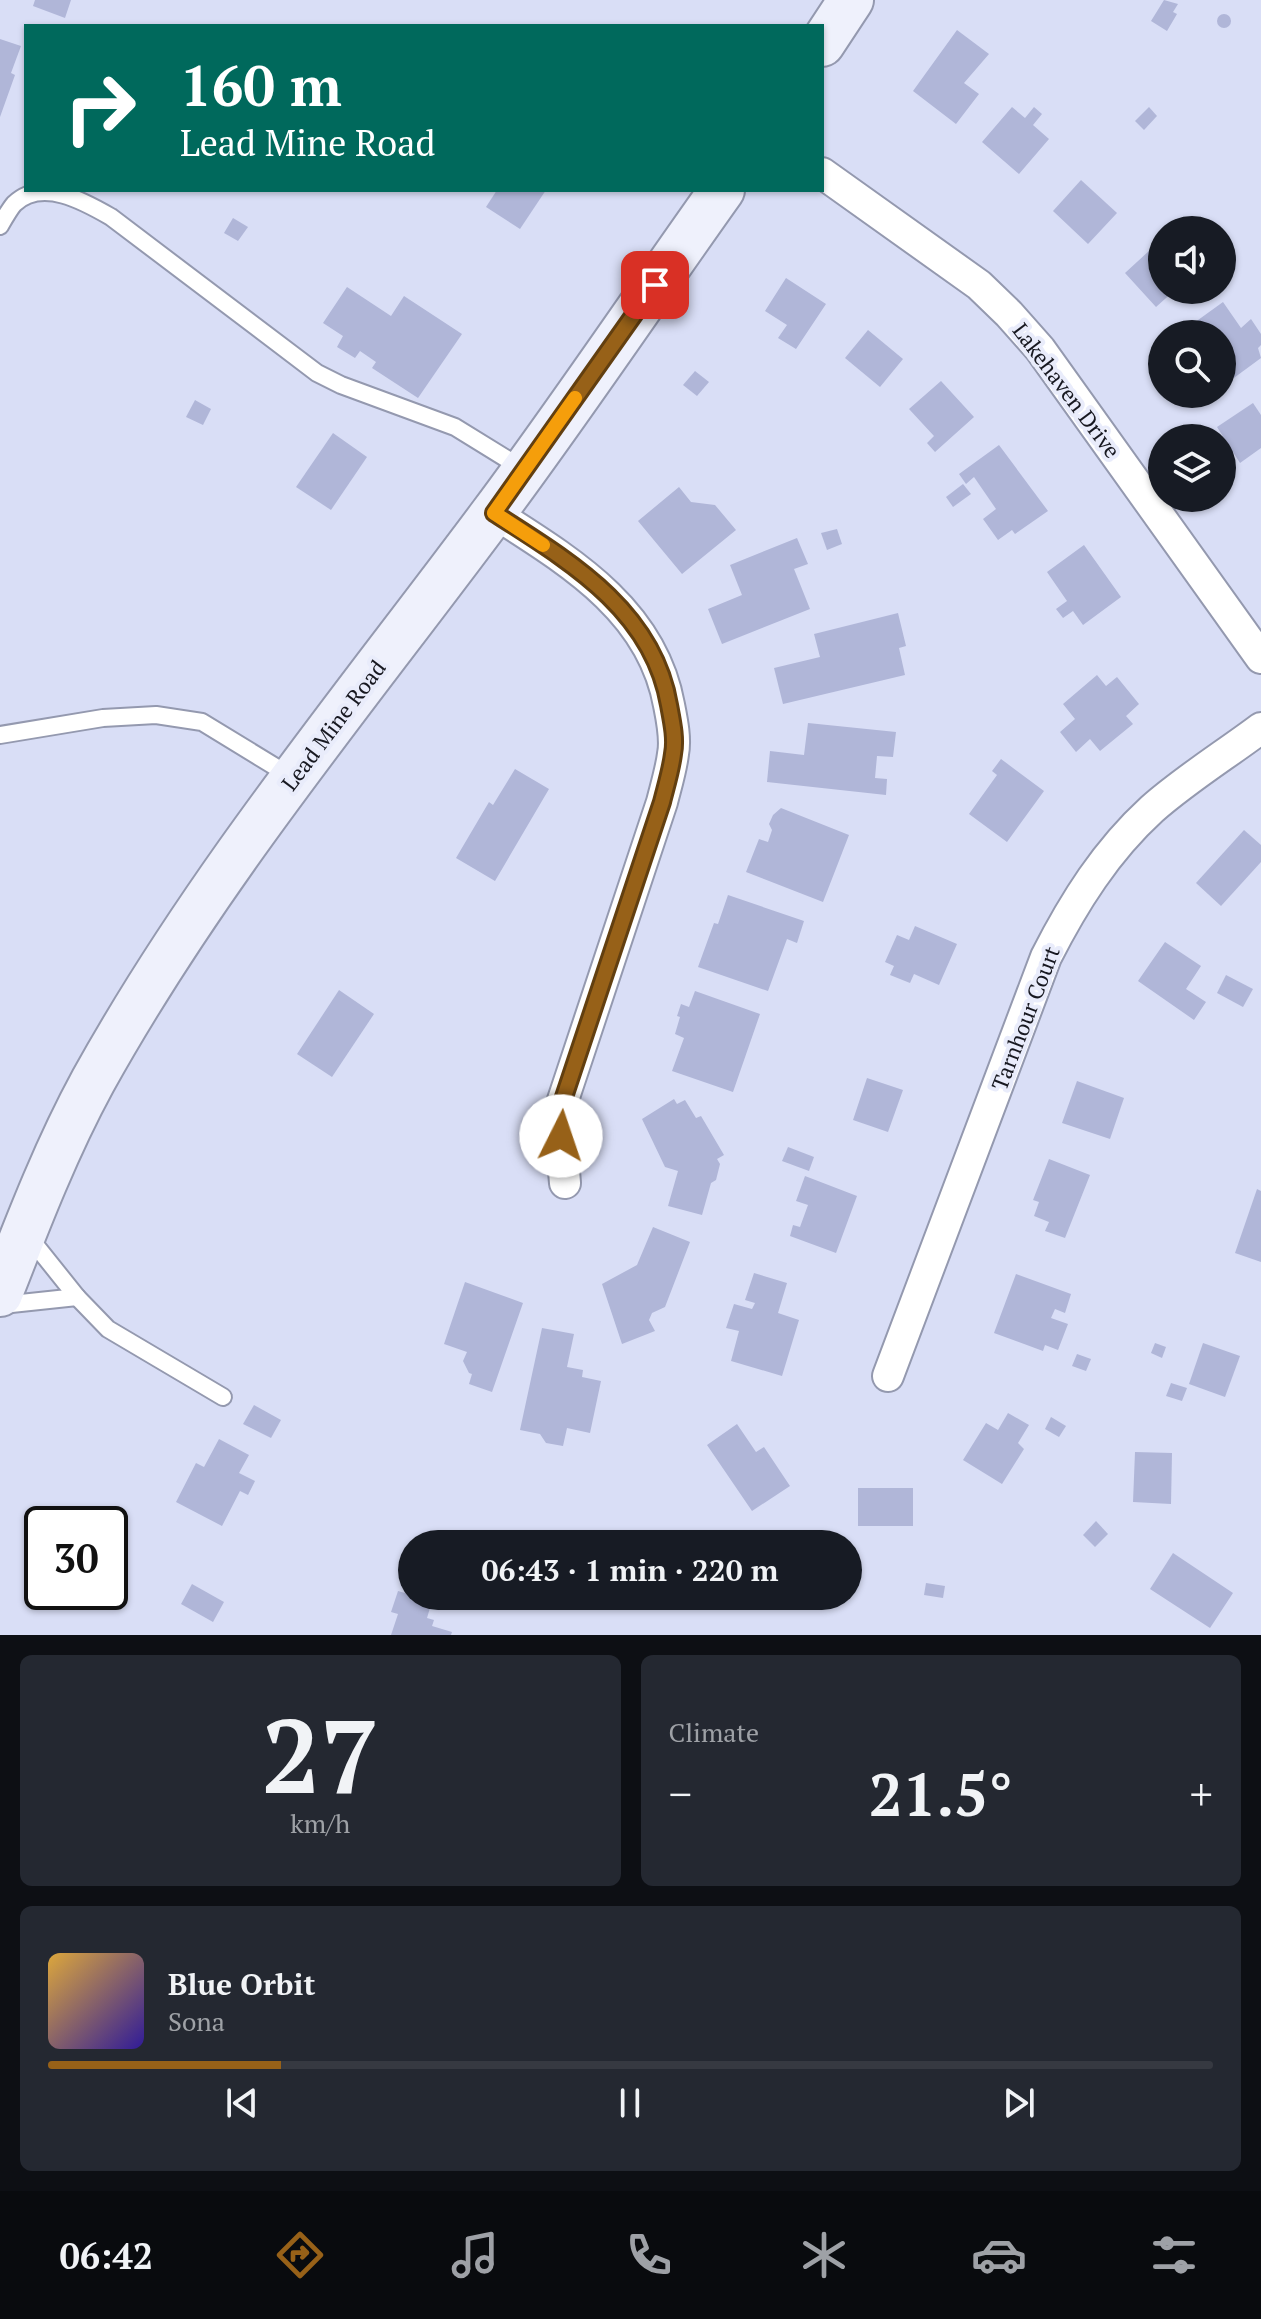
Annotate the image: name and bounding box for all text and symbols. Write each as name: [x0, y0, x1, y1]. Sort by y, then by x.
text: 160 m: [180, 48, 342, 122]
icon: right: [48, 56, 152, 160]
text: Lead Mine Road: [180, 119, 435, 166]
map controls: [1148, 216, 1236, 512]
button: sound: [1148, 216, 1236, 304]
pin: [621, 251, 689, 319]
icon: arrive: [633, 263, 677, 307]
street label: Lakehaven Drive: [1007, 317, 1127, 463]
button: search: [1148, 320, 1236, 408]
button: layers: [1148, 424, 1236, 512]
street label: Lead Mine Road: [274, 654, 392, 796]
street label: Tarnhour Court: [984, 942, 1066, 1094]
position arrow: [519, 1094, 603, 1178]
speed limit sign: 30: [24, 1506, 128, 1610]
text: 06:43 · 1 min · 220 m: [482, 1550, 778, 1590]
text: 27: [261, 1685, 379, 1823]
text: Climate: [669, 1715, 759, 1749]
text: 21.5°: [869, 1754, 1013, 1833]
text: −: [669, 1764, 692, 1823]
text: +: [1190, 1764, 1213, 1823]
text: km/h: [290, 1806, 350, 1840]
text: Blue Orbit: [168, 1964, 315, 2004]
text: Sona: [168, 2004, 225, 2038]
icon: previous: [220, 2081, 264, 2125]
icon: pause: [608, 2081, 652, 2125]
icon: next: [997, 2081, 1041, 2125]
icon: directions: [272, 2227, 328, 2283]
icon: music: [447, 2227, 503, 2283]
icon: phone: [621, 2227, 677, 2283]
icon: climate: [796, 2227, 852, 2283]
icon: car: [971, 2227, 1027, 2283]
icon: filters: [1146, 2227, 1202, 2283]
text: 06:42: [59, 2232, 153, 2279]

